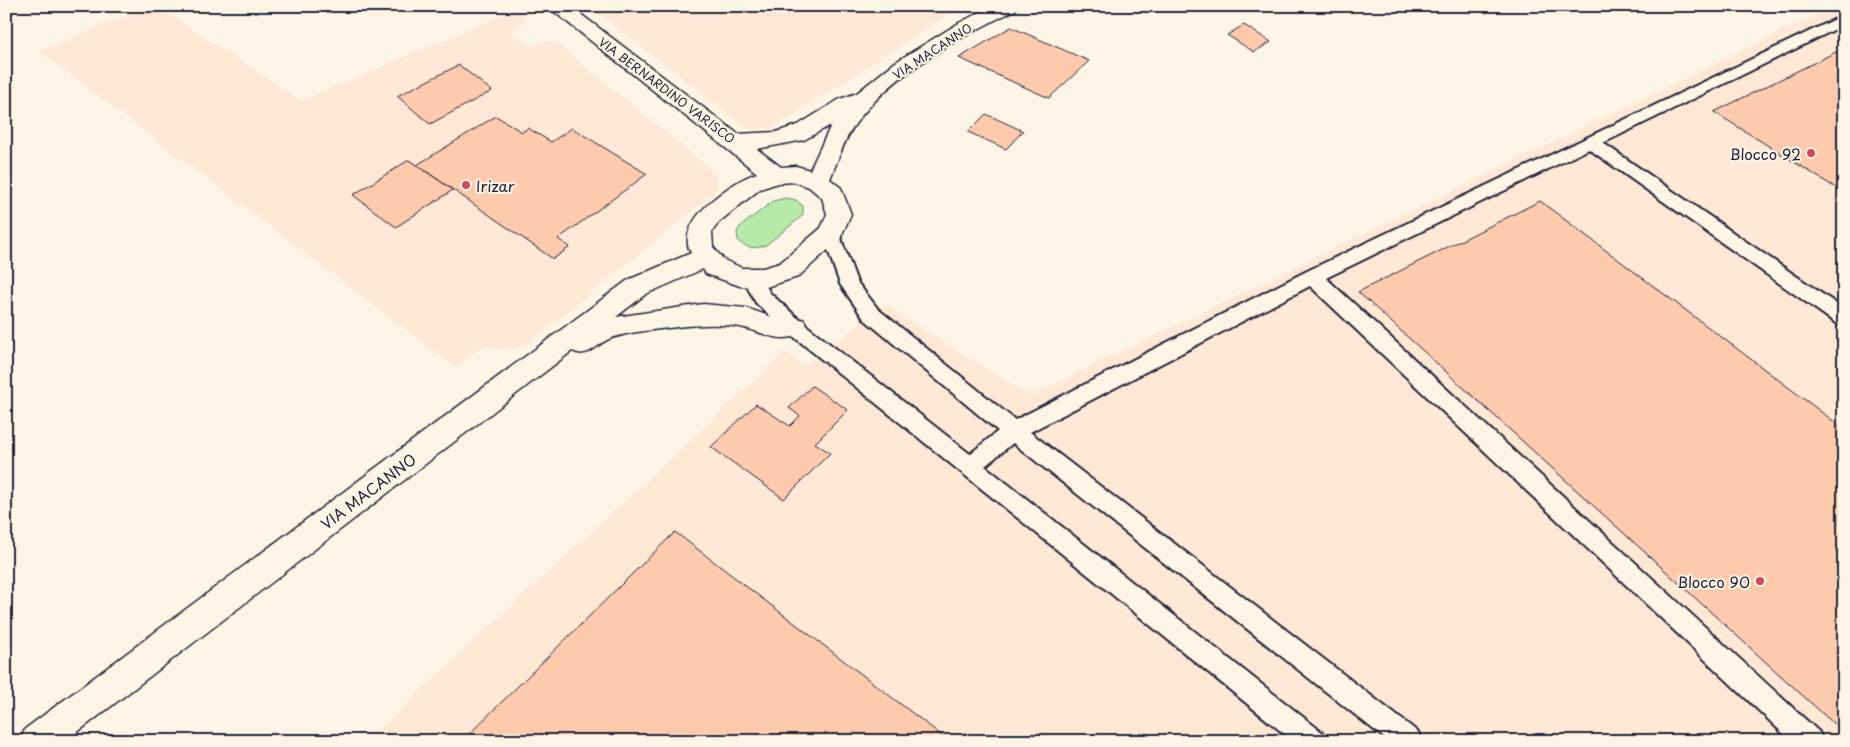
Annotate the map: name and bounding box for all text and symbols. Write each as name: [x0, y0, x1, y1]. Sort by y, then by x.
street label: VIA MACANNO: [889, 19, 975, 83]
street label: VIA BERNARDINO VARISCO: [595, 33, 739, 147]
place label: Blocco 92: [1730, 142, 1801, 165]
marker: Blocco 92: [1805, 147, 1817, 159]
place label: Irizar: [476, 174, 515, 197]
marker: Irizar: [460, 179, 472, 191]
street label: VIA MACANNO: [316, 447, 420, 535]
place label: Blocco 90: [1677, 570, 1750, 593]
marker: Blocco 90: [1754, 575, 1766, 587]

